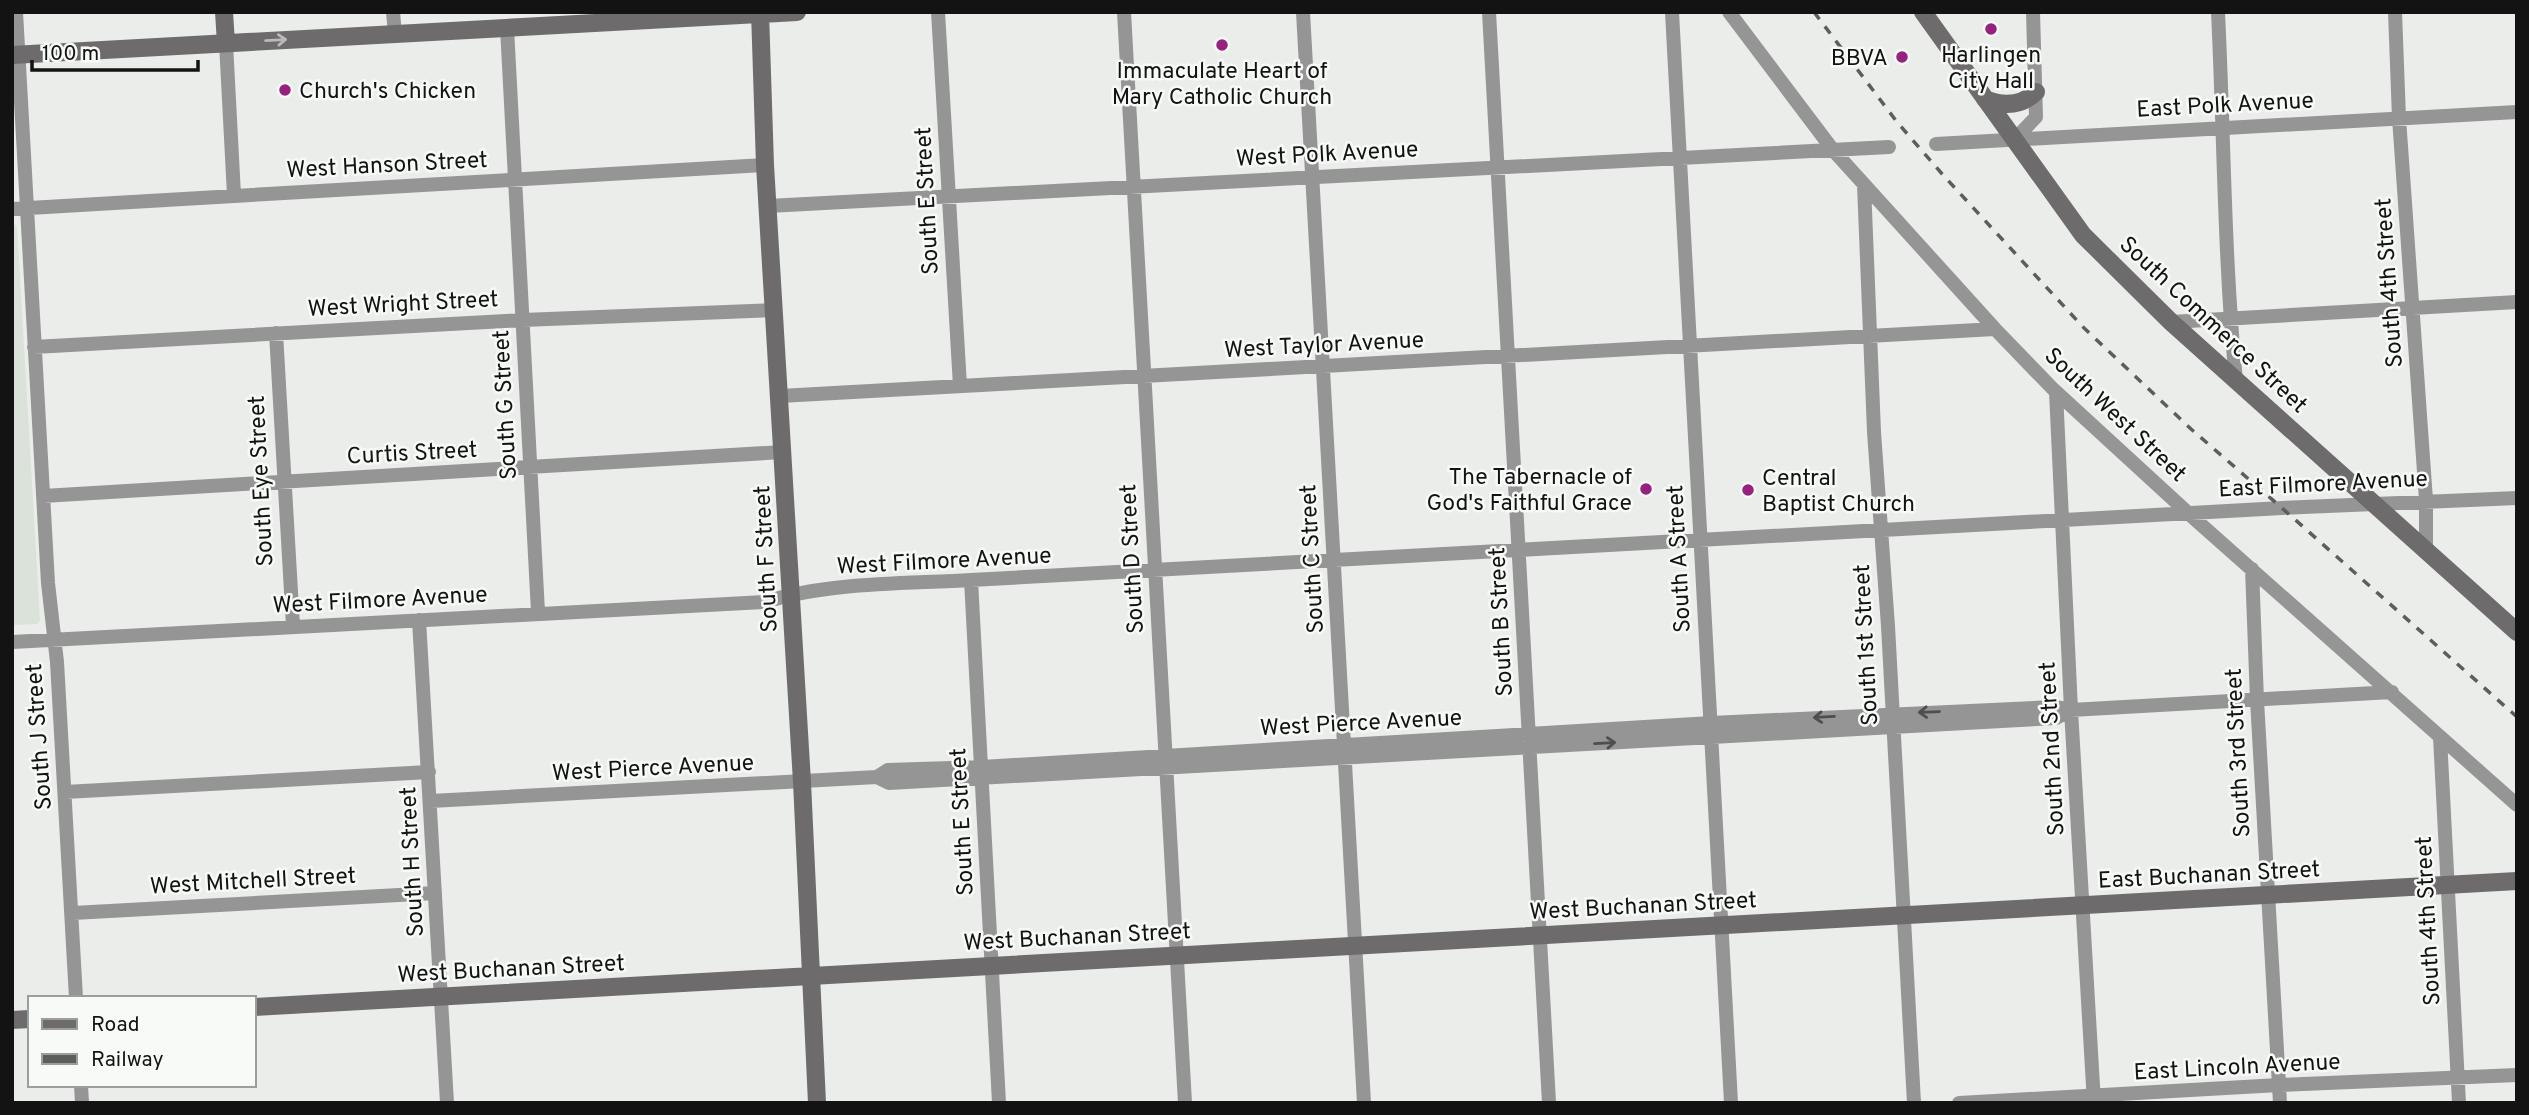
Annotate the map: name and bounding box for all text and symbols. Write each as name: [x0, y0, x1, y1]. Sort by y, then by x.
marker: Harlingen City Hall: [1983, 21, 1999, 37]
scale bar: [32, 28, 198, 72]
one-way arrow: [264, 33, 287, 46]
marker: Immaculate Heart of Mary Catholic Church: [1214, 37, 1230, 53]
text: 100 m: [42, 41, 99, 68]
place label: Harlingen City Hall: [1941, 42, 2041, 97]
place label: BBVA: [1831, 45, 1888, 74]
marker: BBVA: [1894, 49, 1910, 65]
place label: Immaculate Heart of Mary Catholic Church: [1112, 58, 1332, 113]
place label: Church's Chicken: [299, 78, 476, 107]
marker: Church's Chicken: [277, 82, 293, 98]
street label: East Polk Avenue: [2136, 87, 2314, 126]
street label: South E Street: [910, 126, 947, 276]
street label: West Polk Avenue: [1235, 136, 1419, 175]
street label: West Hanson Street: [286, 147, 488, 186]
street label: South 4th Street: [2370, 197, 2411, 369]
street label: South Commerce Street: [2112, 231, 2312, 421]
street label: West Wright Street: [307, 286, 499, 325]
street label: West Taylor Avenue: [1224, 327, 1425, 366]
street label: South G Street: [488, 329, 525, 481]
street label: South West Street: [2037, 342, 2192, 489]
street label: South Eye Street: [244, 395, 281, 567]
street label: Curtis Street: [346, 437, 478, 472]
place label: The Tabernacle of God's Faithful Grace: [1426, 464, 1632, 519]
place label: Central Baptist Church: [1762, 465, 1915, 520]
street label: East Filmore Avenue: [2218, 466, 2429, 505]
marker: The Tabernacle of God's Faithful Grace: [1638, 481, 1654, 497]
marker: Central Baptist Church: [1740, 482, 1756, 498]
street label: South D Street: [1115, 483, 1152, 635]
street label: South C Street: [1295, 484, 1332, 634]
street label: South A Street: [1662, 484, 1699, 634]
street label: South F Street: [749, 485, 786, 633]
street label: West Filmore Avenue: [836, 542, 1052, 583]
street label: South B Street: [1484, 546, 1521, 697]
street label: South 1st Street: [1849, 563, 1886, 726]
street label: West Filmore Avenue: [272, 581, 488, 622]
street label: South 2nd Street: [2034, 661, 2073, 837]
street label: South J Street: [21, 662, 60, 811]
street label: South 3rd Street: [2221, 667, 2258, 838]
street label: West Pierce Avenue: [1259, 705, 1463, 744]
one-way arrow: [1918, 706, 1941, 719]
one-way arrow: [1813, 711, 1836, 724]
one-way arrow: [1593, 736, 1616, 749]
street label: South E Street: [945, 747, 982, 897]
street label: West Pierce Avenue: [551, 750, 755, 789]
street label: South H Street: [395, 786, 432, 938]
street label: South 4th Street: [2411, 835, 2448, 1006]
street label: East Buchanan Street: [2097, 856, 2321, 897]
street label: West Mitchell Street: [149, 863, 357, 902]
street label: West Buchanan Street: [1529, 887, 1758, 928]
street label: West Buchanan Street: [963, 918, 1192, 959]
street label: West Buchanan Street: [397, 950, 626, 991]
legend: [28, 996, 256, 1087]
text: Road: [91, 1012, 140, 1039]
text: Railway: [91, 1047, 164, 1074]
street label: East Lincoln Avenue: [2133, 1049, 2341, 1088]

